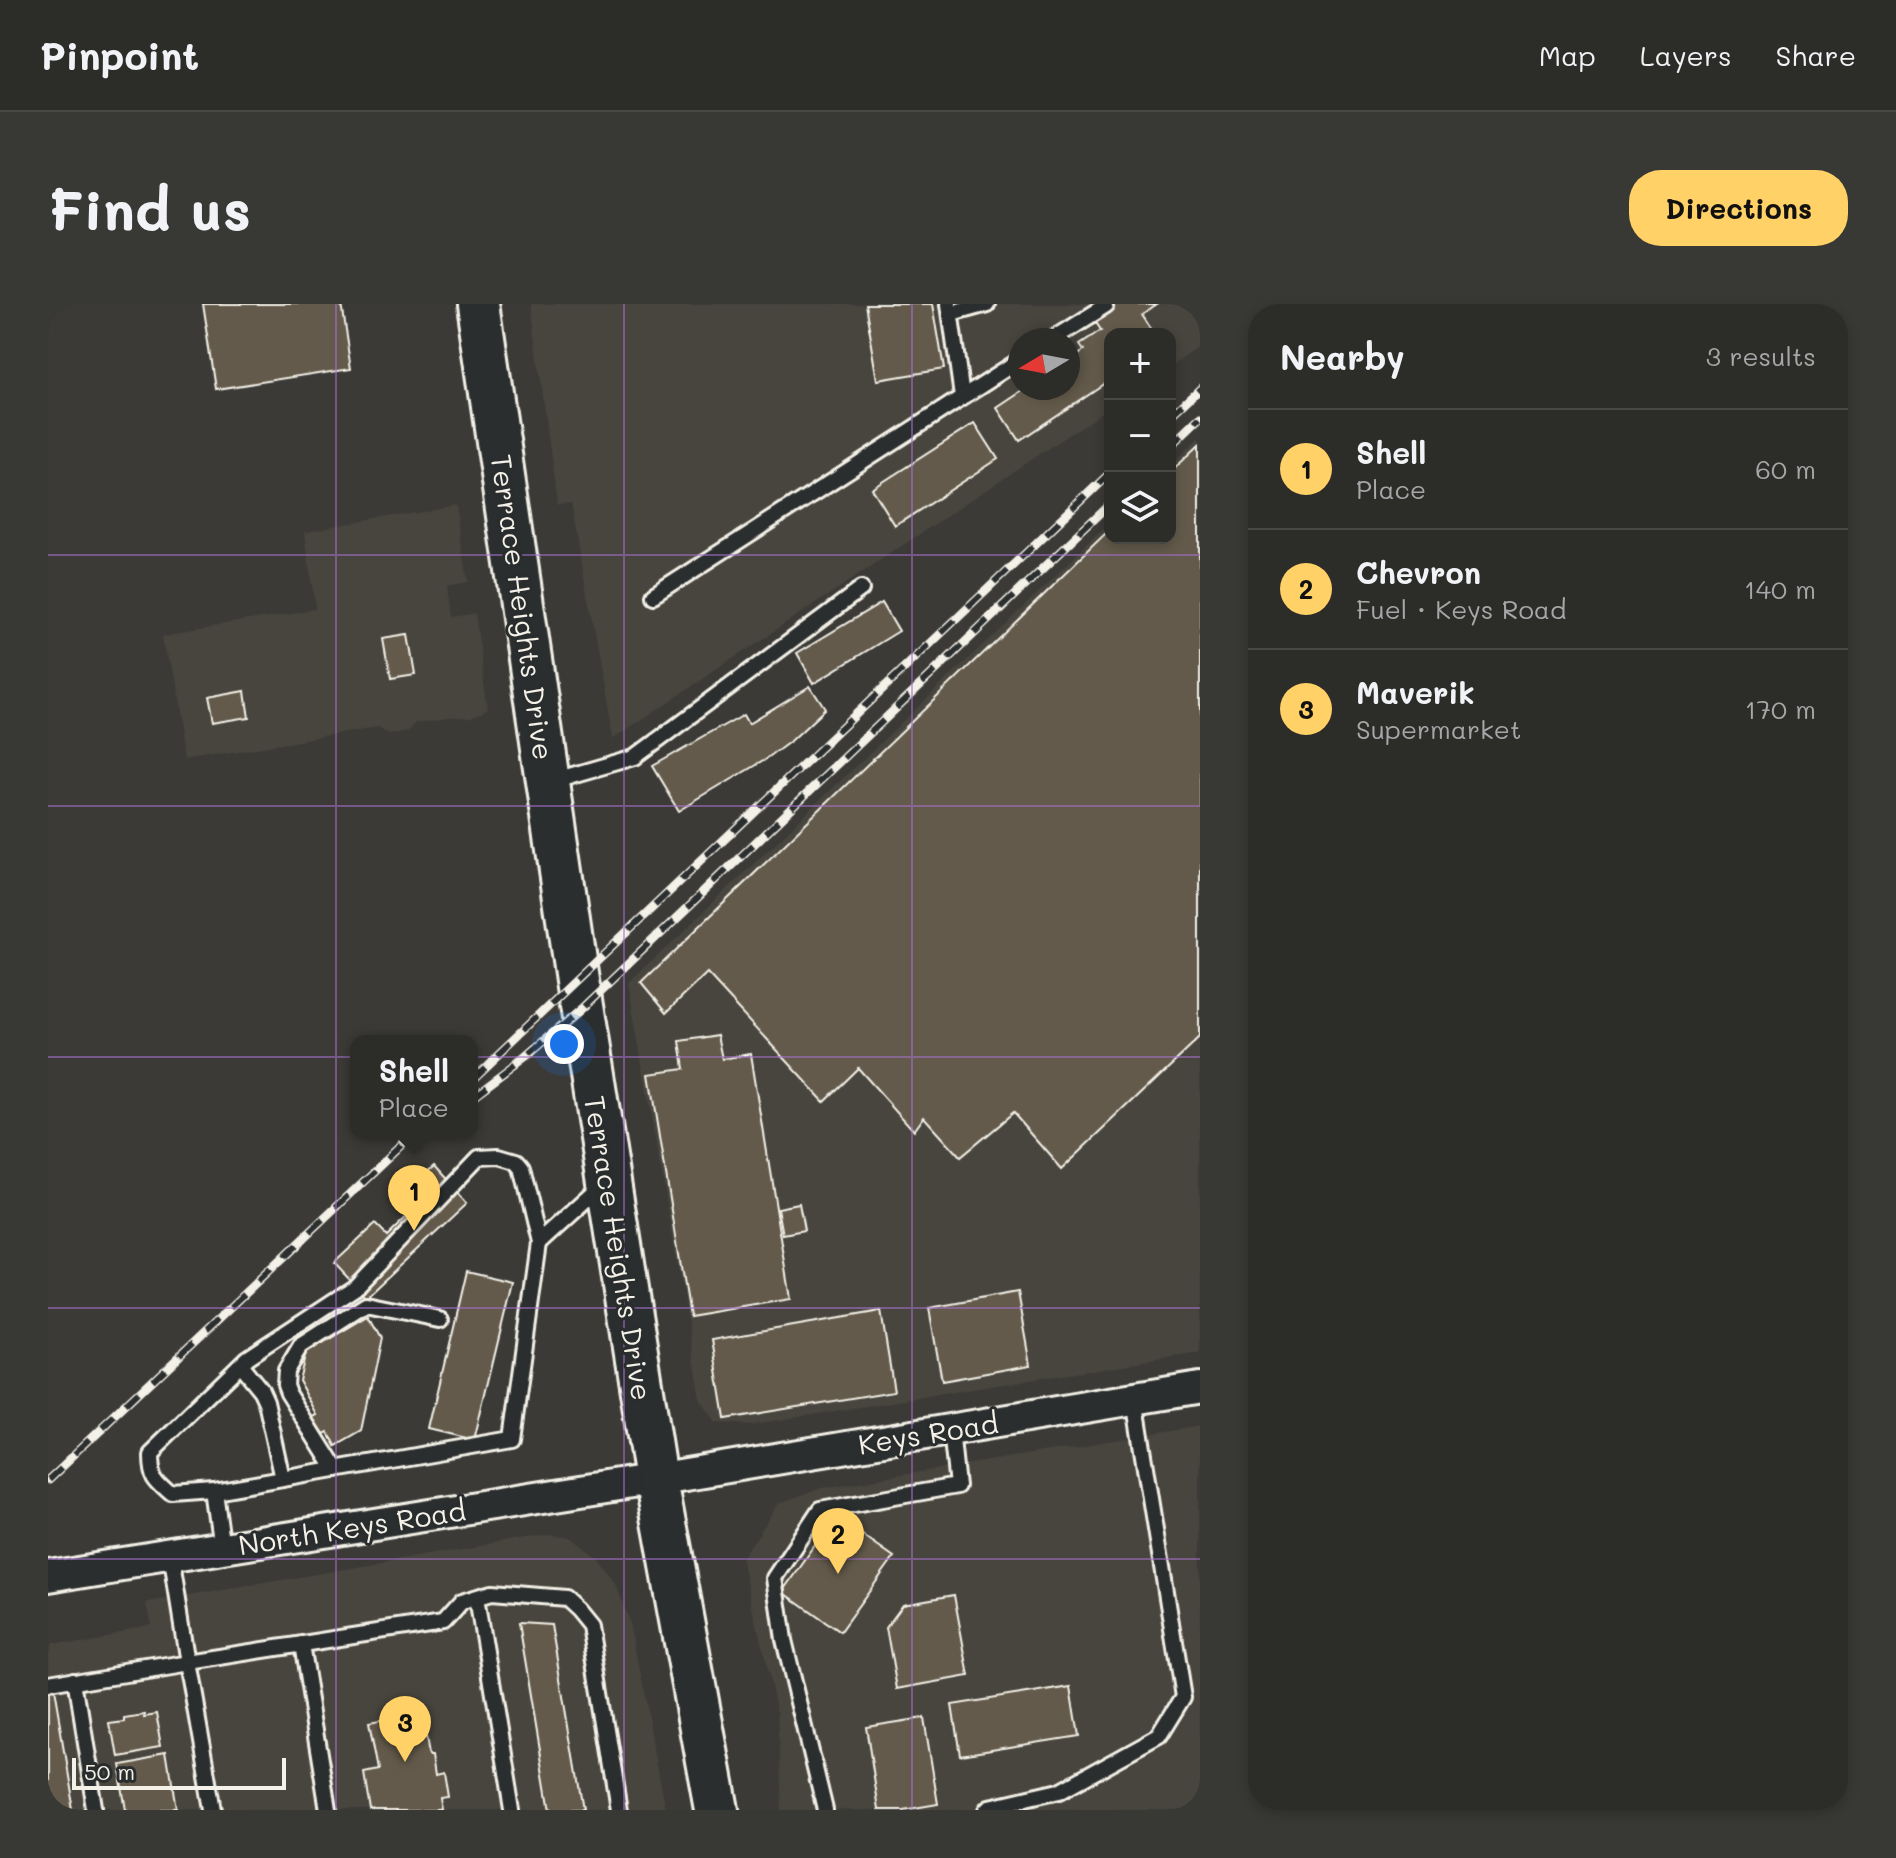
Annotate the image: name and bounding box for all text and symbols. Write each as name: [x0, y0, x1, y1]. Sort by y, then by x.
text: Pinpoint: [40, 30, 199, 80]
text: Map: [1539, 37, 1596, 73]
text: Layers: [1640, 37, 1732, 73]
text: Share: [1776, 37, 1856, 73]
button: Directions: [1629, 170, 1848, 246]
text: Find us: [48, 172, 251, 245]
north arrow: [1008, 328, 1080, 400]
map controls: [1104, 328, 1176, 544]
button: +: [1104, 328, 1176, 400]
text: Nearby: [1280, 334, 1405, 379]
text: 3 results: [1706, 339, 1816, 373]
button: −: [1104, 400, 1176, 472]
text: Shell: [1356, 432, 1426, 472]
street label: Terrace Heights Drive: [484, 452, 562, 762]
text: 1: [1300, 452, 1312, 486]
text: 60 m: [1755, 452, 1816, 486]
button: layers: [1104, 472, 1176, 544]
text: Place: [1356, 472, 1426, 506]
text: Chevron: [1356, 552, 1481, 592]
text: 2: [1299, 572, 1313, 606]
text: 140 m: [1744, 572, 1816, 606]
text: Fuel · Keys Road: [1356, 592, 1567, 626]
text: Maverik: [1356, 672, 1475, 712]
text: 3: [1298, 692, 1314, 726]
text: 170 m: [1745, 692, 1816, 726]
text: Supermarket: [1356, 712, 1521, 746]
your location: [544, 1024, 584, 1064]
popup: [350, 1035, 478, 1139]
text: Shell: [379, 1050, 449, 1090]
text: Place: [379, 1090, 449, 1124]
street label: Terrace Heights Drive: [577, 1093, 661, 1403]
pin: 1: [388, 1165, 440, 1231]
street label: Keys Road: [855, 1404, 1001, 1462]
street label: North Keys Road: [236, 1491, 468, 1563]
pin: 2: [812, 1508, 864, 1574]
pin: 3: [379, 1696, 431, 1762]
scale bar: [72, 1754, 286, 1790]
text: 50 m: [84, 1757, 135, 1786]

